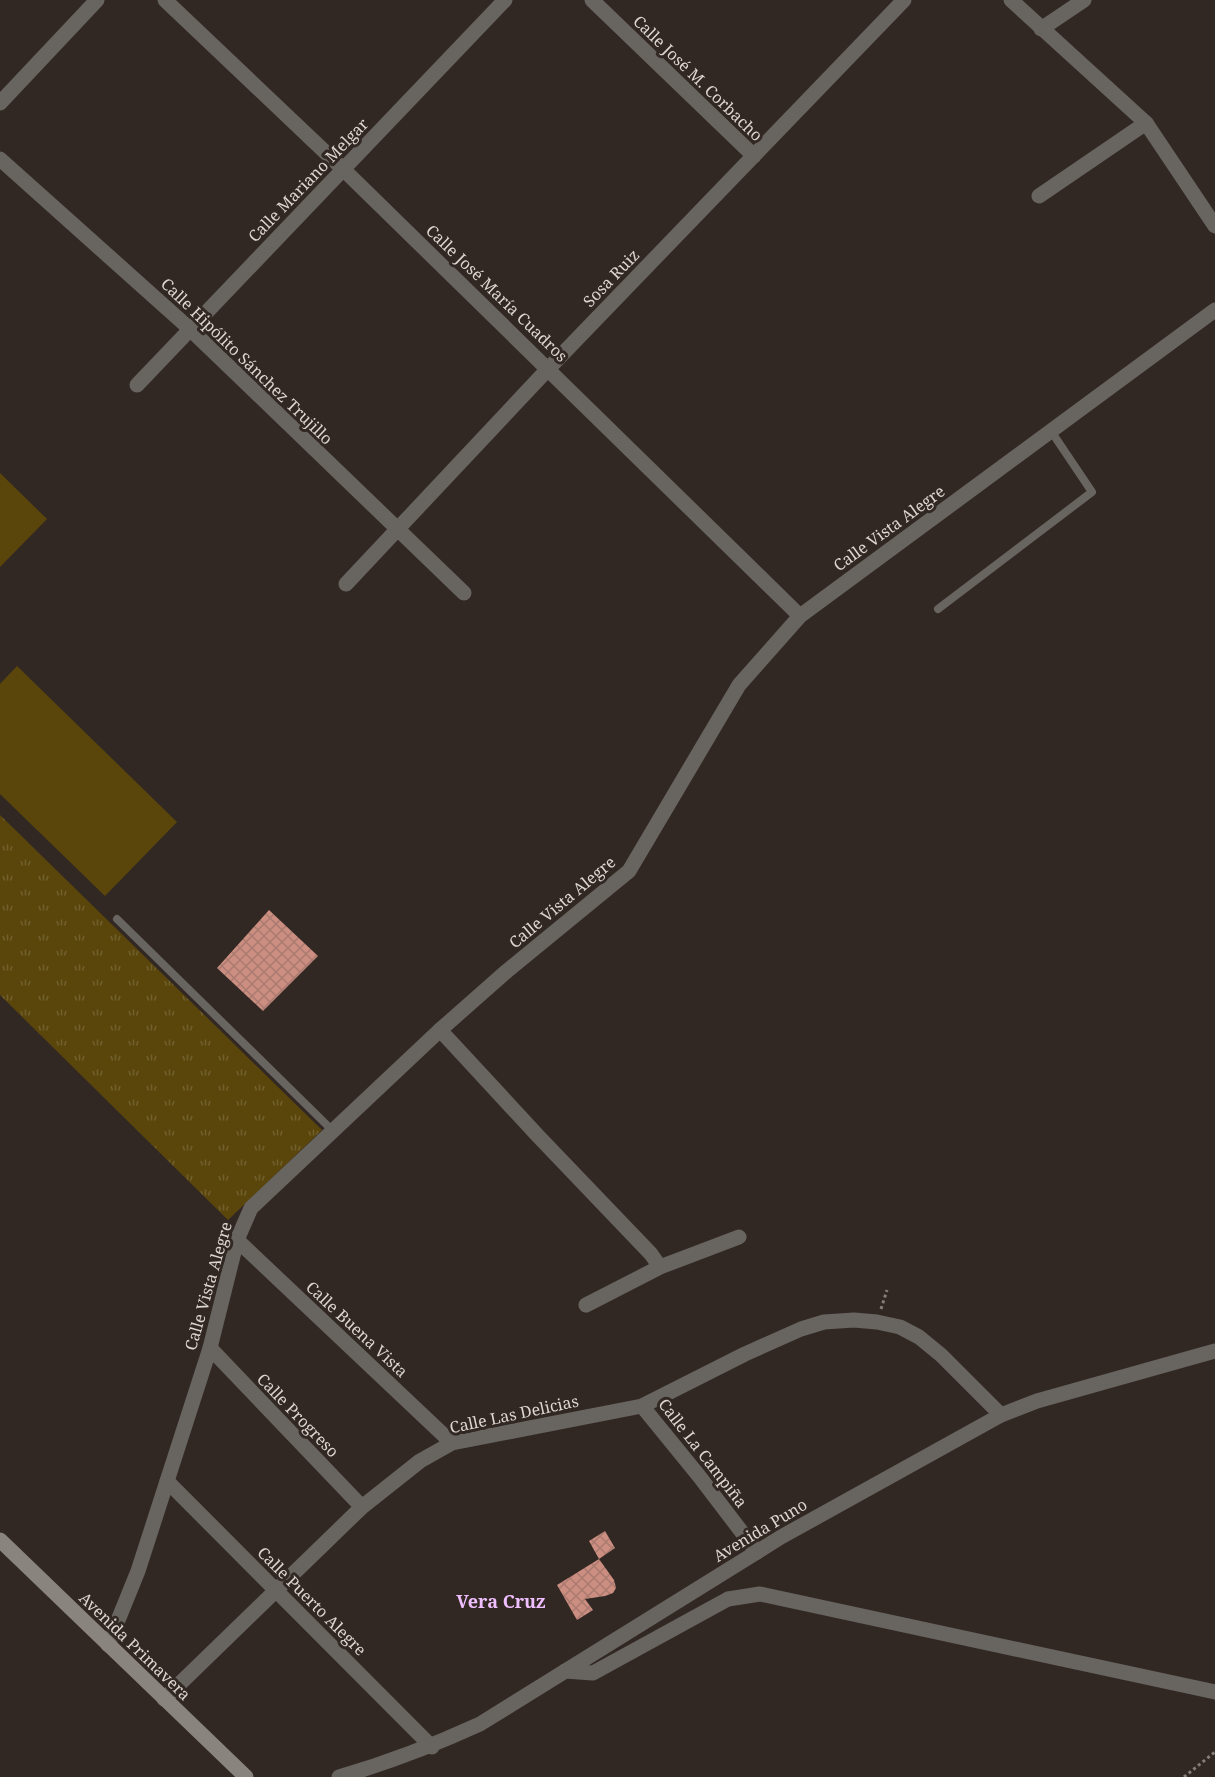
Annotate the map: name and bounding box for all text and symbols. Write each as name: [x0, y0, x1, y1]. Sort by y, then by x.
street label: Calle José M. Corbacho: [628, 10, 768, 146]
street label: Calle Mariano Melgar: [243, 113, 373, 247]
street label: Calle José María Cuadros: [421, 219, 573, 367]
street label: Sosa Ruiz: [578, 244, 644, 312]
street label: Calle Hipólito Sánchez Trujillo: [156, 273, 338, 449]
street label: Calle Vista Alegre: [829, 480, 949, 576]
street label: Calle Vista Alegre: [504, 851, 620, 953]
street label: Calle Vista Alegre: [179, 1219, 237, 1353]
street label: Calle Buena Vista: [301, 1276, 413, 1382]
street label: Calle Progreso: [252, 1368, 344, 1462]
street label: Calle Las Delicias: [447, 1390, 581, 1438]
street label: Calle La Campiña: [653, 1394, 753, 1512]
street label: Avenida Puno: [709, 1493, 811, 1567]
street label: Calle Puerto Alegre: [253, 1542, 371, 1660]
street label: Avenida Primavera: [74, 1587, 196, 1705]
district label: Vera Cruz: [456, 1589, 546, 1613]

